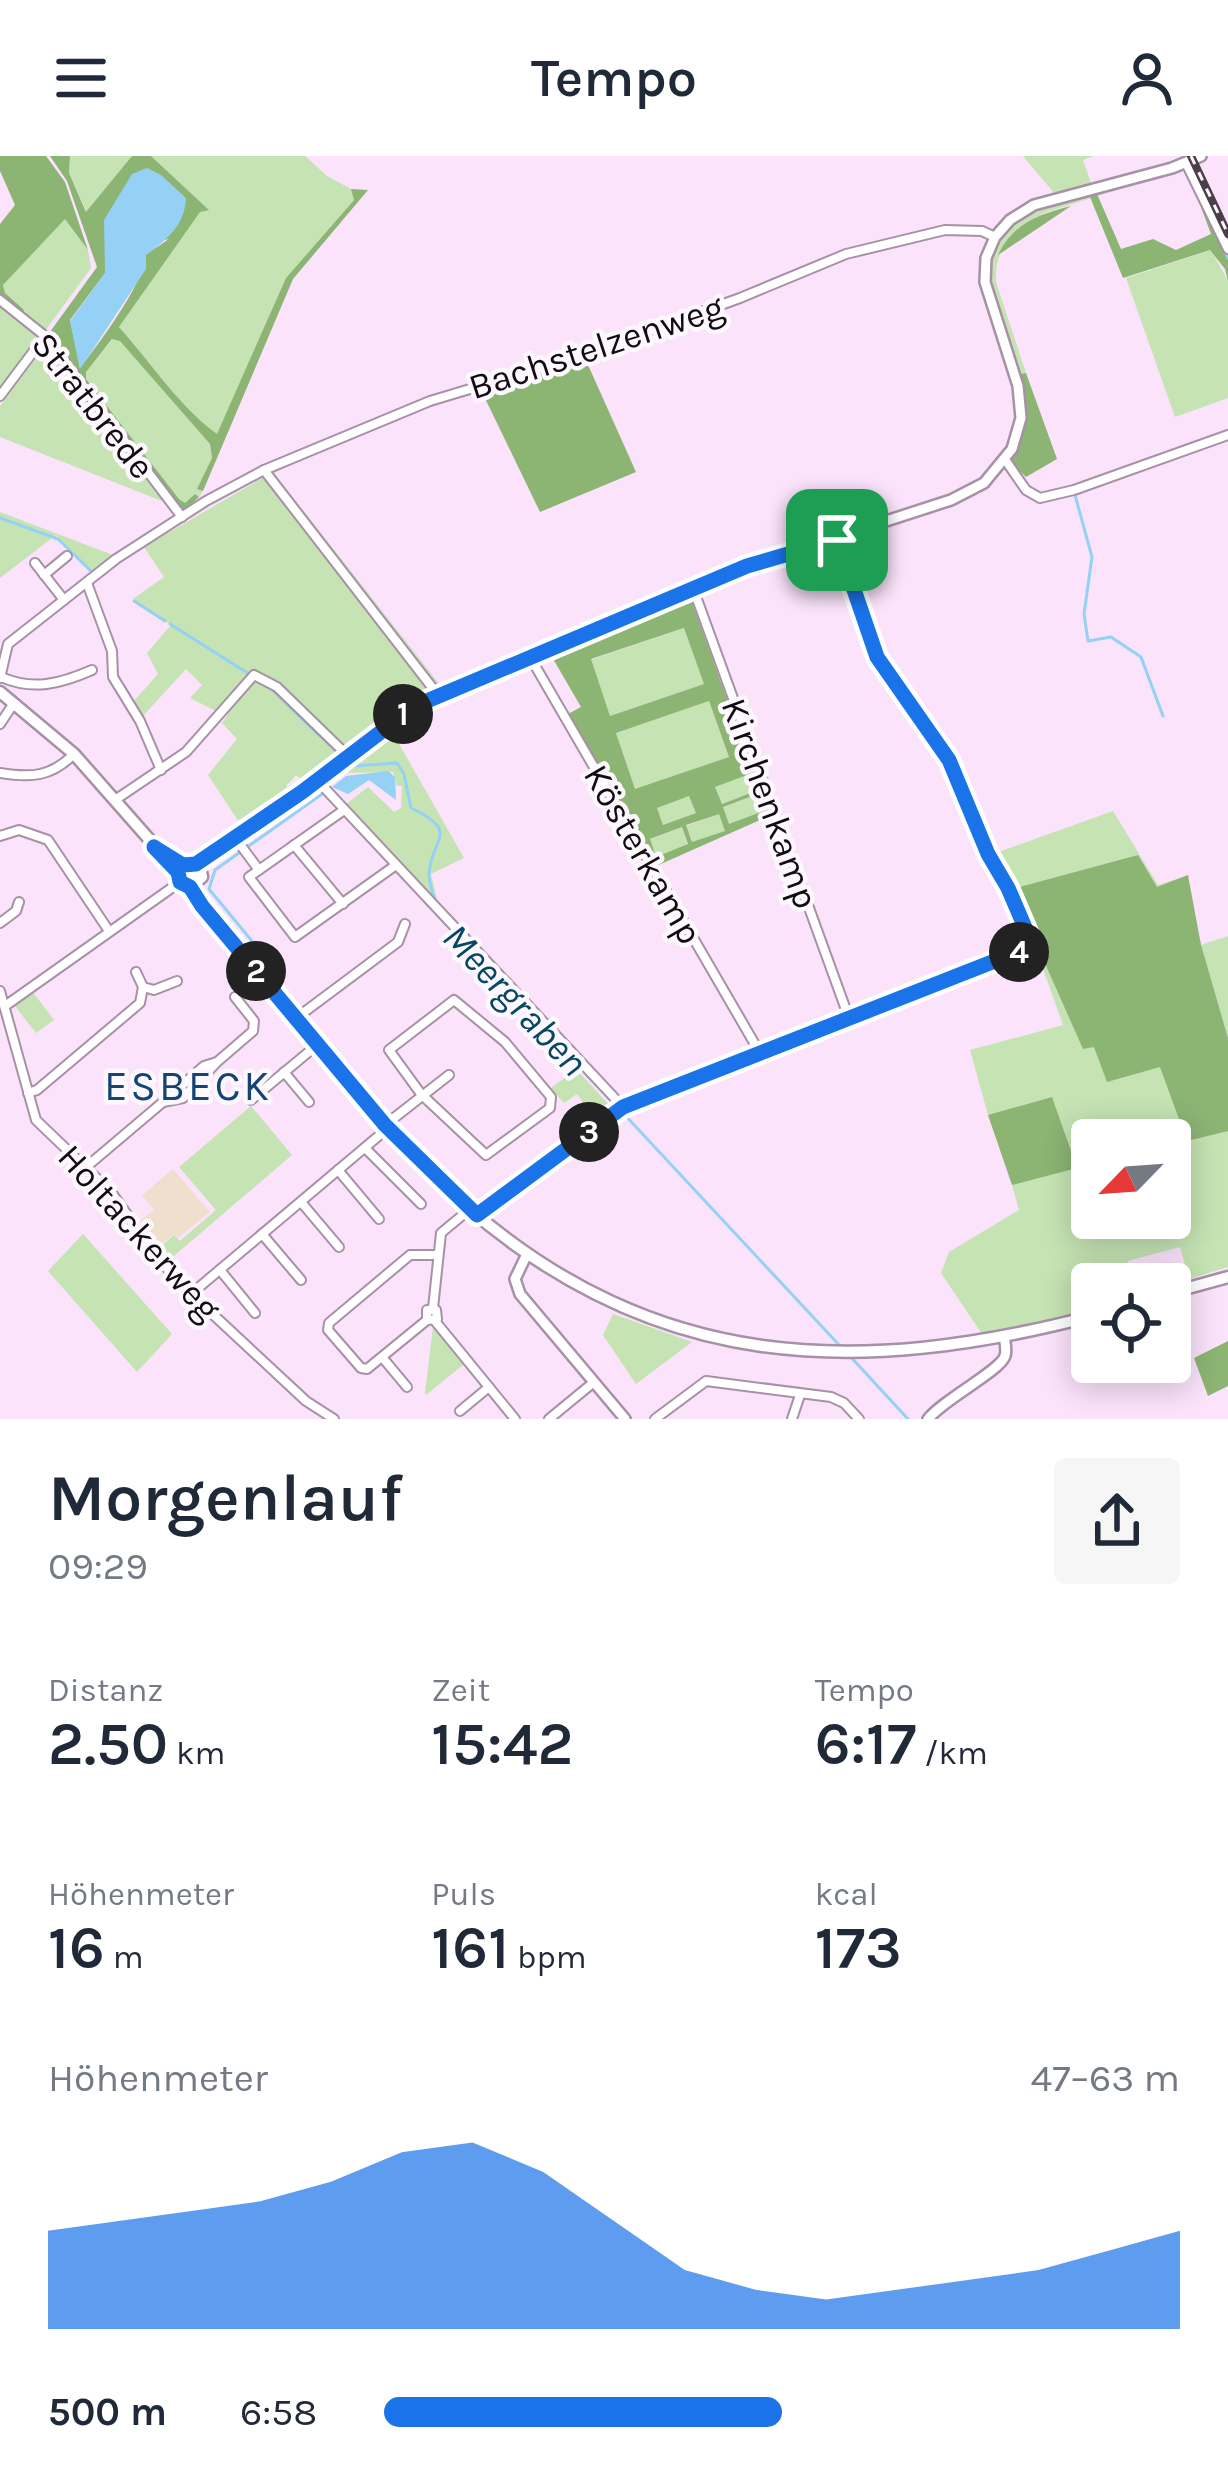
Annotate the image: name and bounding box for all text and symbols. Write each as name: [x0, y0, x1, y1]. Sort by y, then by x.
icon: menu: [48, 45, 114, 111]
icon: person: [1114, 45, 1180, 111]
text: Tempo: [531, 46, 697, 110]
street label: Bachstelzenweg: [463, 286, 729, 408]
street label: Stratbrede: [23, 324, 163, 487]
pin: [786, 489, 888, 591]
icon: arrive: [804, 507, 870, 573]
pin: 1: [373, 684, 433, 744]
street label: Kirchenkamp: [713, 692, 828, 914]
text: 1: [397, 695, 409, 733]
street label: Kösterkamp: [575, 757, 711, 952]
water label: Meergraben: [433, 914, 597, 1085]
pin: 4: [989, 922, 1049, 982]
text: 4: [1009, 933, 1029, 971]
pin: 2: [226, 941, 286, 1001]
text: 2: [246, 952, 266, 990]
district label: ESBECK: [104, 1061, 272, 1111]
pin: 3: [559, 1102, 619, 1162]
text: 3: [579, 1113, 599, 1151]
north arrow: [1071, 1119, 1191, 1239]
map controls: [1071, 1119, 1191, 1383]
street label: Holtackerweg: [49, 1136, 229, 1329]
button: locate: [1071, 1263, 1191, 1383]
button: share: [1054, 1458, 1180, 1584]
text: Morgenlauf: [48, 1459, 403, 1537]
text: 09:29: [48, 1543, 148, 1589]
text: Distanz: [48, 1671, 163, 1709]
text: Zeit: [431, 1671, 490, 1709]
text: Tempo: [815, 1671, 914, 1709]
text: 2.50: [48, 1709, 168, 1779]
text: 15:42: [431, 1709, 573, 1779]
text: 6:17: [815, 1709, 916, 1779]
text: km: [168, 1734, 225, 1772]
text: /km: [916, 1734, 988, 1772]
text: Höhenmeter: [48, 1875, 234, 1913]
text: Puls: [431, 1875, 496, 1913]
text: kcal: [815, 1875, 878, 1913]
text: 16: [48, 1913, 105, 1983]
text: 161: [431, 1913, 509, 1983]
text: 173: [815, 1913, 902, 1983]
text: m: [105, 1938, 144, 1976]
text: bpm: [509, 1938, 587, 1976]
text: Höhenmeter: [48, 2055, 268, 2101]
text: 47–63 m: [1030, 2055, 1180, 2101]
text: 500 m: [48, 2389, 167, 2435]
text: 6:58: [240, 2389, 317, 2435]

